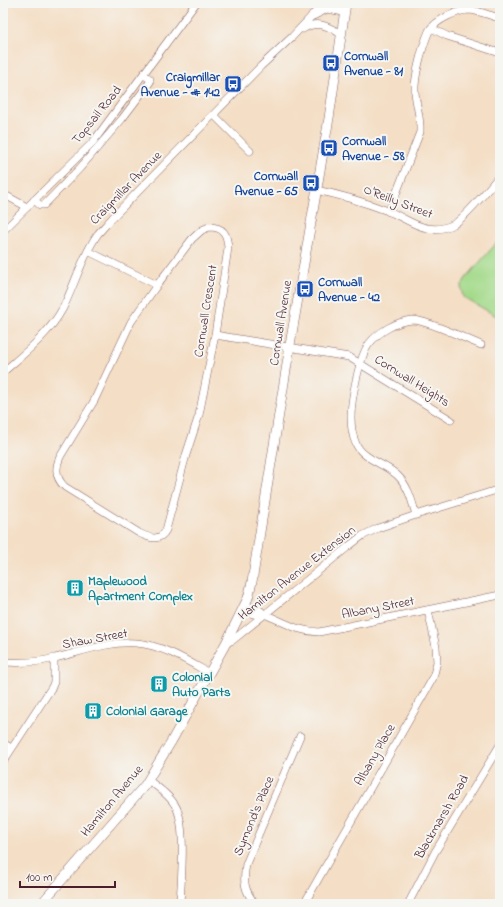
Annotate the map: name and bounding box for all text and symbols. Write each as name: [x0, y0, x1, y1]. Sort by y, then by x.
place label: Cornwall Avenue - 81: [344, 47, 404, 81]
bus stop icon: Cornwall Avenue - 81: [321, 53, 341, 73]
place label: Craigmillar Avenue - # 142: [141, 68, 221, 102]
bus stop icon: Craigmillar Avenue - # 142: [223, 74, 243, 94]
street label: Topsail Road: [67, 81, 127, 148]
place label: Cornwall Avenue - 58: [342, 132, 405, 166]
bus stop icon: Cornwall Avenue - 58: [319, 138, 339, 158]
street label: Craigmillar Avenue: [86, 147, 167, 230]
place label: Cornwall Avenue - 65: [235, 167, 299, 201]
bus stop icon: Cornwall Avenue - 65: [301, 173, 321, 193]
street label: O'Reilly Street: [360, 180, 436, 225]
street label: Cornwall Crescent: [189, 263, 223, 359]
place label: Cornwall Avenue - 42: [318, 273, 381, 307]
street label: Cornwall Avenue: [265, 279, 297, 367]
bus stop icon: Cornwall Avenue - 42: [295, 279, 315, 299]
street label: Cornwall Heights: [370, 350, 454, 413]
street label: Hamilton Avenue Extension: [234, 521, 360, 625]
place label: Maplewood Apartment Complex: [88, 572, 193, 606]
building icon: Maplewood Apartment Complex: [65, 578, 85, 598]
street label: Albany Street: [340, 592, 417, 625]
street label: Shaw Street: [61, 624, 130, 654]
place label: Colonial Auto Parts: [172, 668, 231, 702]
building icon: Colonial Auto Parts: [149, 674, 169, 694]
building icon: Colonial Garage: [83, 701, 103, 721]
place label: Colonial Garage: [106, 702, 189, 723]
street label: Albany Place: [350, 720, 401, 790]
street label: Hamilton Avenue: [76, 761, 148, 841]
street label: Blackmarsh Road: [410, 771, 474, 863]
street label: Symond's Place: [229, 773, 280, 859]
scale bar: [20, 863, 115, 889]
text: 100 m: [26, 869, 53, 887]

